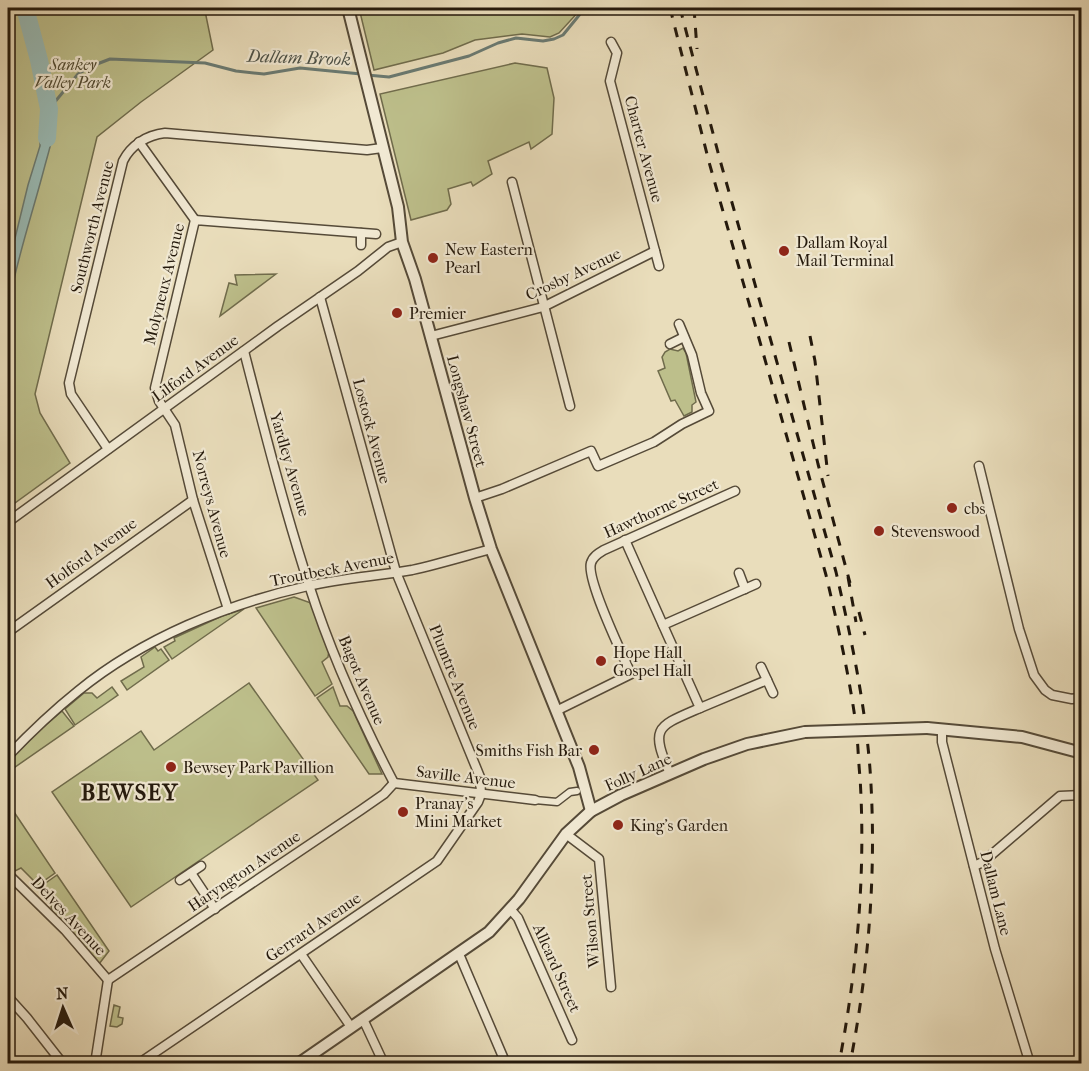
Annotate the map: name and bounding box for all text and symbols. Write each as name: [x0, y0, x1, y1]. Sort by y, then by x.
water label: Dallam Brook: [246, 46, 351, 70]
park label: Sankey Valley Park: [35, 55, 111, 92]
street label: Charter Avenue: [621, 94, 667, 204]
street label: Southworth Avenue: [66, 159, 118, 295]
street label: Molyneux Avenue: [140, 221, 188, 347]
place label: Dallam Royal Mail Terminal: [796, 233, 895, 270]
place label: New Eastern Pearl: [445, 240, 533, 277]
street label: Crosby Avenue: [522, 244, 624, 304]
marker: Dallam Royal Mail Terminal: [777, 244, 791, 258]
marker: New Eastern Pearl: [426, 251, 440, 265]
place label: Premier: [409, 304, 466, 323]
marker: Premier: [390, 306, 404, 320]
street label: Lilford Avenue: [148, 330, 242, 406]
street label: Longshaw Street: [443, 353, 491, 469]
street label: Lostock Avenue: [349, 376, 395, 486]
street label: Yardley Avenue: [266, 409, 314, 519]
street label: Norreys Avenue: [189, 448, 235, 560]
street label: Hawthorne Street: [601, 474, 722, 542]
place label: cbs: [964, 499, 985, 518]
marker: cbs: [945, 501, 959, 515]
street label: Holford Avenue: [42, 513, 140, 592]
place label: Stevenswood: [891, 522, 980, 541]
marker: Stevenswood: [872, 524, 886, 538]
street label: Troutbeck Avenue: [268, 548, 396, 590]
street label: Plumtre Avenue: [425, 622, 485, 732]
street label: Bagot Avenue: [335, 633, 389, 728]
place label: Hope Hall Gospel Hall: [613, 643, 692, 680]
marker: Hope Hall Gospel Hall: [594, 654, 608, 668]
place label: Smiths Fish Bar: [476, 741, 582, 760]
marker: Smiths Fish Bar: [587, 743, 601, 757]
street label: Folly Lane: [602, 749, 674, 795]
place label: Bewsey Park Pavillion: [183, 758, 335, 777]
marker: Bewsey Park Pavillion: [164, 760, 178, 774]
street label: Saville Avenue: [415, 761, 517, 793]
district label: BEWSEY: [81, 780, 179, 806]
place label: Pranay's Mini Market: [415, 794, 502, 831]
marker: Pranay's Mini Market: [396, 805, 410, 819]
place label: King's Garden: [630, 816, 729, 835]
marker: King's Garden: [611, 818, 625, 832]
street label: Haryngton Avenue: [184, 826, 304, 916]
street label: Dallam Lane: [976, 849, 1016, 937]
street label: Delves Avenue: [28, 873, 110, 959]
street label: Wilson Street: [576, 873, 604, 969]
street label: Gerrard Avenue: [262, 888, 364, 966]
street label: Allcard Street: [529, 920, 585, 1015]
north arrow: [33, 978, 93, 1038]
text: N: [56, 984, 70, 1003]

